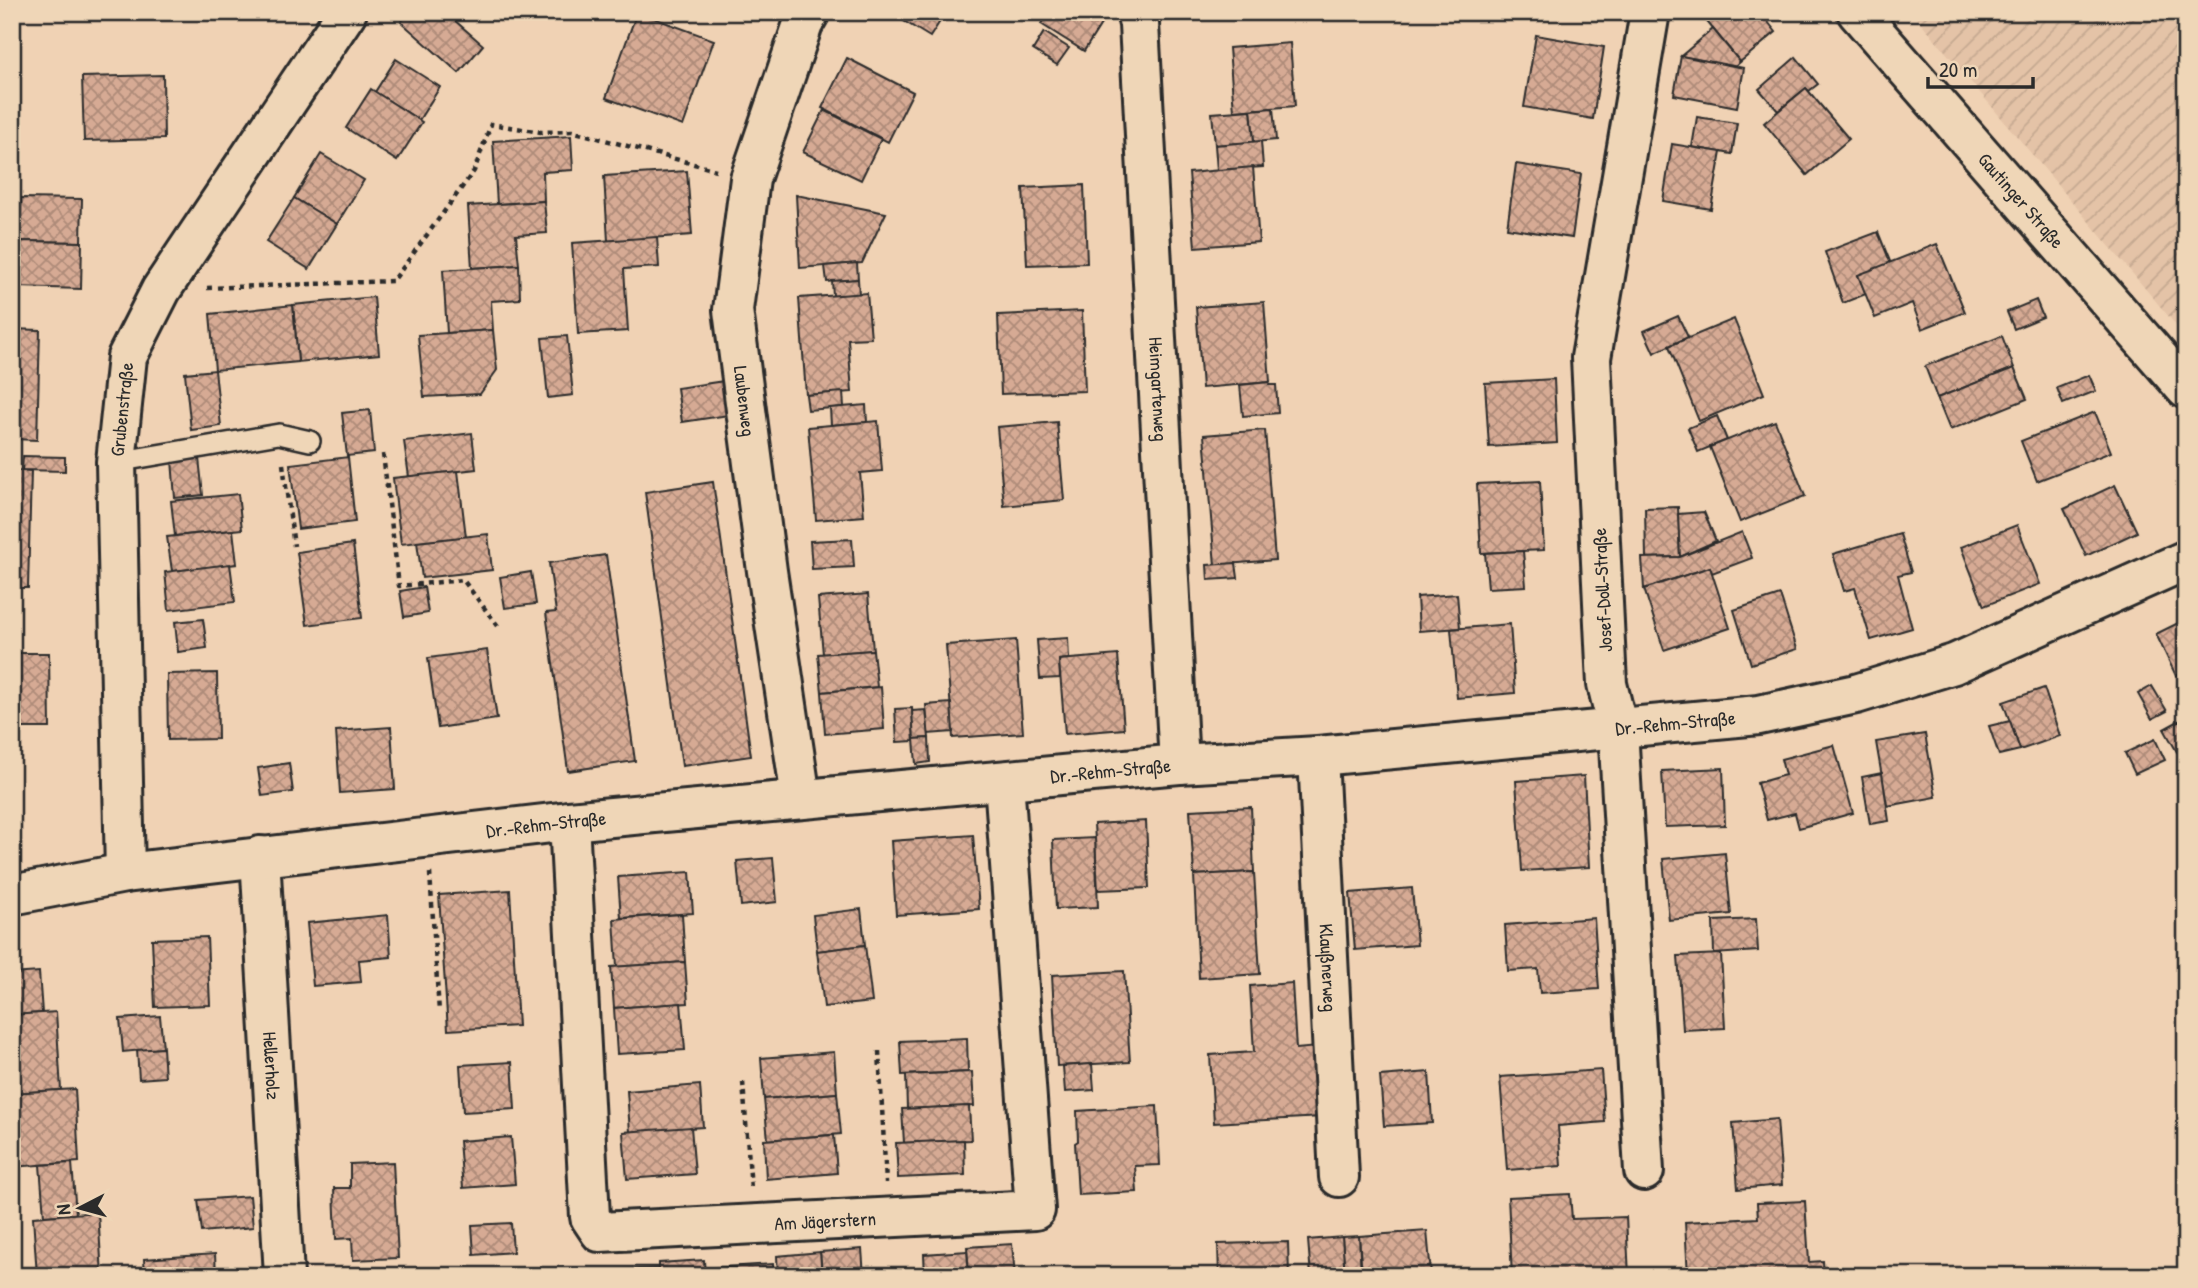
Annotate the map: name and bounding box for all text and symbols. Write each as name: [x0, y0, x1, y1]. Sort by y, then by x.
scale bar: [1928, 46, 2034, 90]
text: 20 m: [1939, 55, 1977, 84]
street label: Gautinger Straße: [1972, 147, 2071, 254]
street label: Heimgartenweg: [1143, 336, 1175, 442]
street label: Grubenstraße: [104, 361, 139, 458]
street label: Laubenweg: [728, 364, 762, 438]
street label: Josef-Doll-Straße: [1586, 527, 1618, 653]
street label: Dr.-Rehm-Straße: [1614, 704, 1737, 741]
street label: Dr.-Rehm-Straße: [1049, 752, 1172, 789]
street label: Dr.-Rehm-Straße: [485, 805, 608, 844]
street label: Klaußnerweg: [1313, 923, 1344, 1013]
street label: Hellerholz: [257, 1031, 287, 1101]
north arrow: [46, 1172, 116, 1242]
text: N: [50, 1203, 77, 1216]
street label: Am Jägerstern: [774, 1205, 877, 1236]

